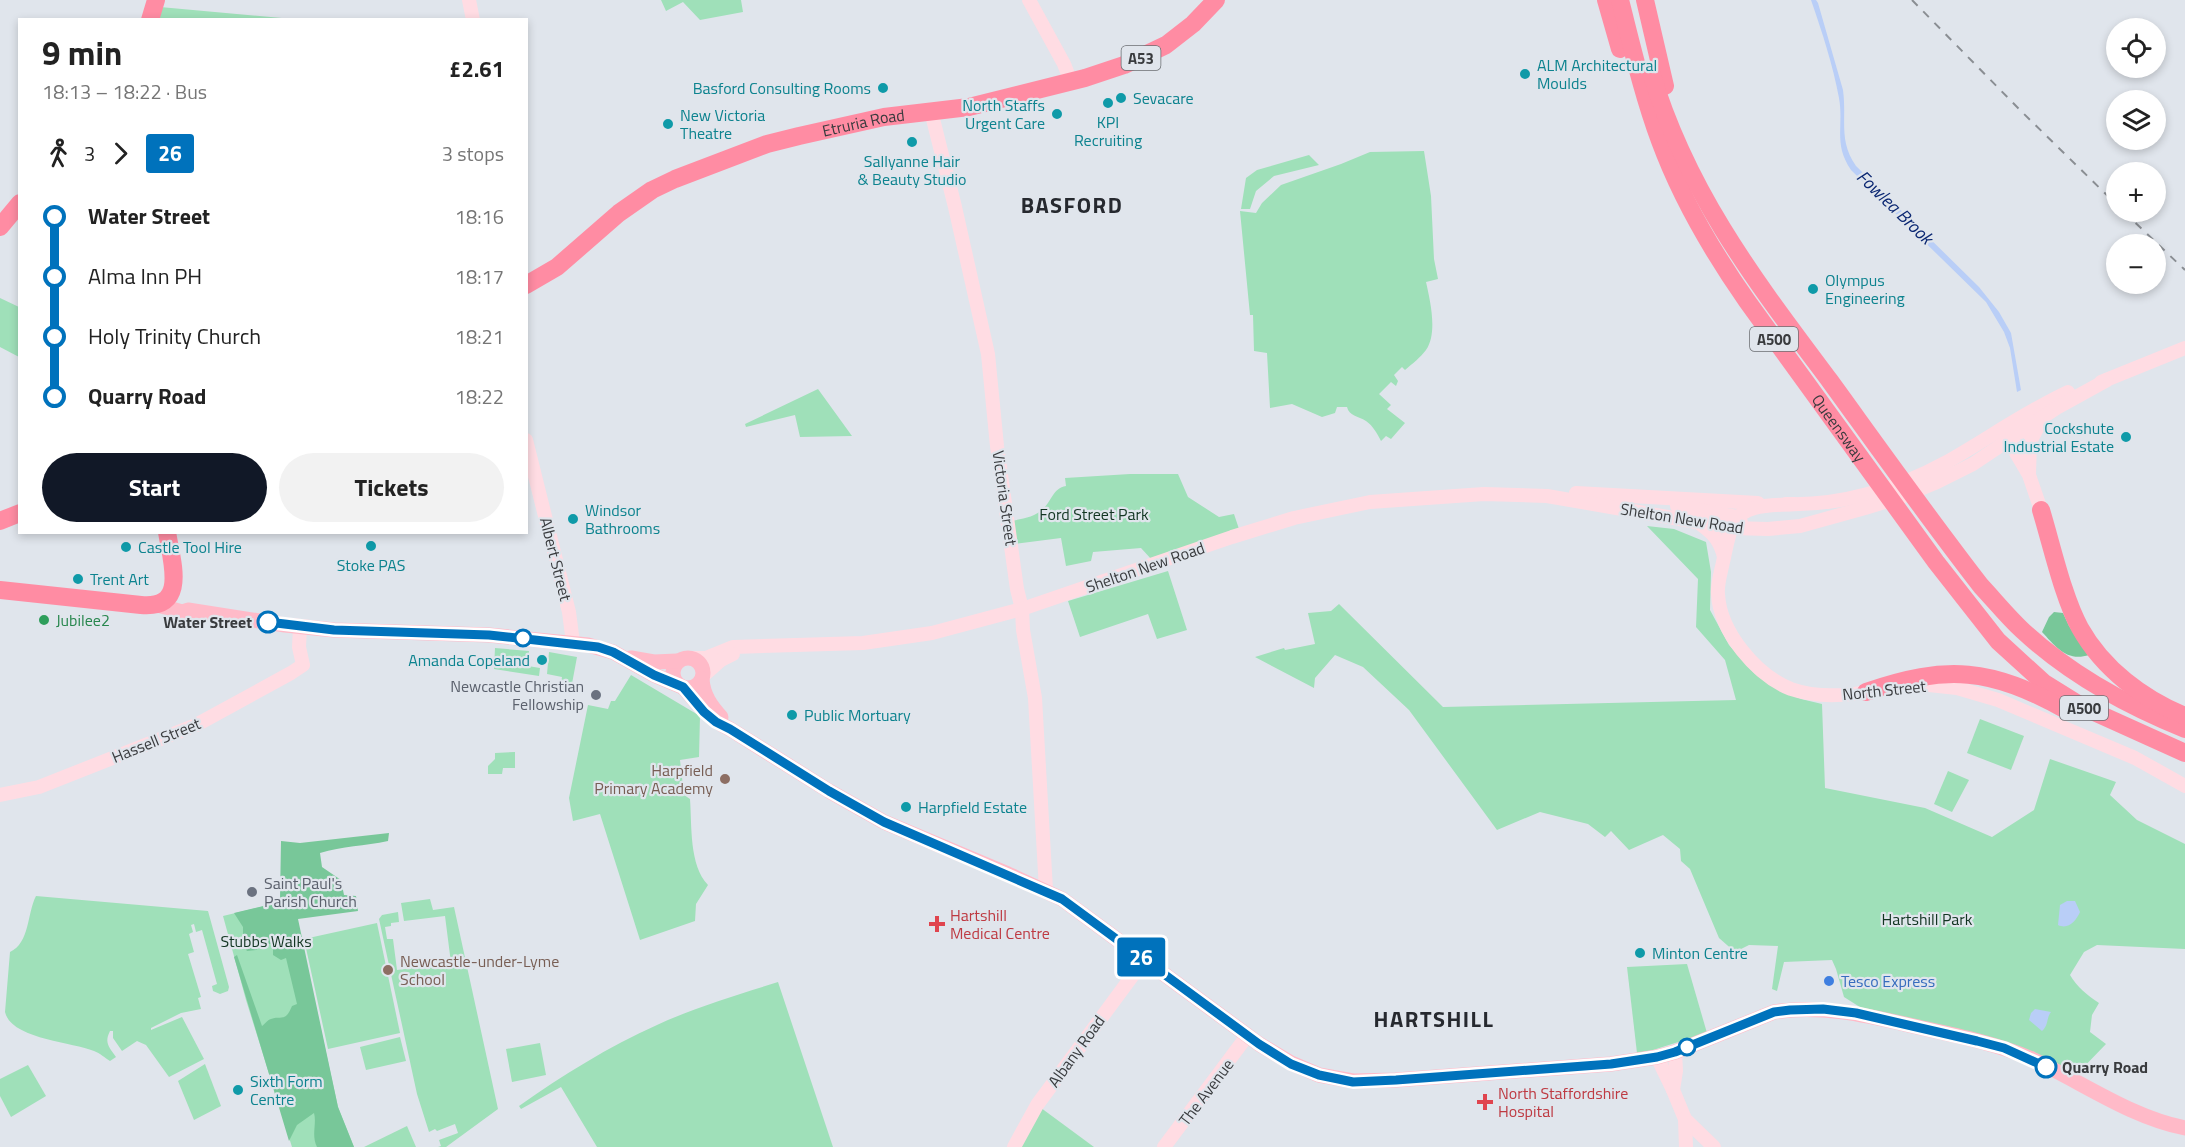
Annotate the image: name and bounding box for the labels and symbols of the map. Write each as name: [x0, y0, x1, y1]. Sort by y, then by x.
road number: A53: [1122, 46, 1160, 70]
place label: ALM Architectural Moulds: [1537, 53, 1657, 95]
marker: ALM Architectural Moulds: [1518, 67, 1532, 81]
place label: Basford Consulting Rooms: [693, 76, 871, 100]
marker: Basford Consulting Rooms: [876, 81, 890, 95]
place label: Sevacare: [1133, 86, 1194, 110]
marker: Sevacare: [1114, 91, 1128, 105]
place label: North Staffs Urgent Care: [962, 93, 1045, 135]
marker: KPI Recruiting: [1101, 96, 1115, 110]
place label: New Victoria Theatre: [680, 103, 765, 145]
street label: Etruria Road: [820, 103, 906, 142]
marker: North Staffs Urgent Care: [1050, 107, 1064, 121]
place label: KPI Recruiting: [1074, 110, 1142, 152]
marker: New Victoria Theatre: [661, 117, 675, 131]
marker: Sallyanne Hair & Beauty Studio: [905, 135, 919, 149]
place label: Sallyanne Hair & Beauty Studio: [858, 149, 966, 191]
water label: Fowlea Brook: [1851, 164, 1941, 252]
district label: BASFORD: [1021, 188, 1123, 222]
place label: Olympus Engineering: [1825, 268, 1905, 310]
marker: Olympus Engineering: [1806, 282, 1820, 296]
road number: A500: [1750, 327, 1798, 351]
street label: Queensway: [1806, 389, 1872, 467]
place label: Cockshute Industrial Estate: [2004, 416, 2114, 458]
marker: Cockshute Industrial Estate: [2119, 430, 2133, 444]
street label: Victoria Street: [986, 449, 1024, 547]
street label: Shelton New Road: [1619, 496, 1745, 540]
place label: Windsor Bathrooms: [585, 498, 660, 540]
park label: Ford Street Park: [1039, 502, 1149, 526]
marker: Windsor Bathrooms: [566, 512, 580, 526]
street label: Albert Street: [534, 515, 578, 604]
place label: Castle Tool Hire: [138, 535, 242, 559]
street label: Shelton New Road: [1082, 535, 1208, 599]
marker: Stoke PAS: [364, 539, 378, 553]
marker: Castle Tool Hire: [119, 540, 133, 554]
place label: Stoke PAS: [337, 553, 405, 577]
place label: Trent Art: [90, 567, 149, 591]
marker: Trent Art: [71, 572, 85, 586]
place label: Jubilee2: [56, 608, 110, 632]
place label: Water Street: [163, 610, 252, 634]
marker: Water Street: [257, 611, 279, 633]
marker: Jubilee2: [37, 613, 51, 627]
unlabelled marker: [514, 629, 532, 647]
place label: Amanda Copeland: [408, 648, 530, 672]
marker: Amanda Copeland: [535, 653, 549, 667]
place label: Newcastle Christian Fellowship: [450, 674, 584, 716]
street label: North Street: [1841, 674, 1927, 706]
marker: Newcastle Christian Fellowship: [589, 688, 603, 702]
road number: A500: [2060, 696, 2108, 720]
place label: Public Mortuary: [804, 703, 911, 727]
marker: Public Mortuary: [785, 708, 799, 722]
street label: Hassell Street: [108, 711, 204, 769]
place label: Harpfield Primary Academy: [594, 758, 713, 800]
marker: Harpfield Primary Academy: [718, 772, 732, 786]
place label: Harpfield Estate: [918, 795, 1027, 819]
marker: Harpfield Estate: [899, 800, 913, 814]
place label: Saint Paul's Parish Church: [264, 871, 357, 913]
marker: Saint Paul's Parish Church: [245, 885, 259, 899]
place label: Hartshill Medical Centre: [950, 903, 1050, 945]
park label: Hartshill Park: [1881, 907, 1973, 931]
marker: Hartshill Medical Centre: [928, 915, 946, 933]
park label: Stubbs Walks: [220, 929, 312, 953]
line badge: 26: [1114, 938, 1168, 976]
place label: Minton Centre: [1652, 941, 1748, 965]
marker: Minton Centre: [1633, 946, 1647, 960]
place label: Newcastle-under-Lyme School: [400, 949, 559, 991]
marker: Newcastle-under-Lyme School: [381, 963, 395, 977]
place label: Tesco Express: [1841, 969, 1935, 993]
marker: Tesco Express: [1822, 974, 1836, 988]
district label: HARTSHILL: [1374, 1002, 1494, 1036]
street label: Albany Road: [1042, 1010, 1110, 1092]
unlabelled marker: [1678, 1038, 1696, 1056]
street label: The Avenue: [1173, 1053, 1239, 1131]
place label: Quarry Road: [2062, 1055, 2148, 1079]
marker: Quarry Road: [2035, 1056, 2057, 1078]
place label: Sixth Form Centre: [250, 1069, 323, 1111]
place label: North Staffordshire Hospital: [1498, 1081, 1628, 1123]
marker: Sixth Form Centre: [231, 1083, 245, 1097]
marker: North Staffordshire Hospital: [1476, 1093, 1494, 1111]

